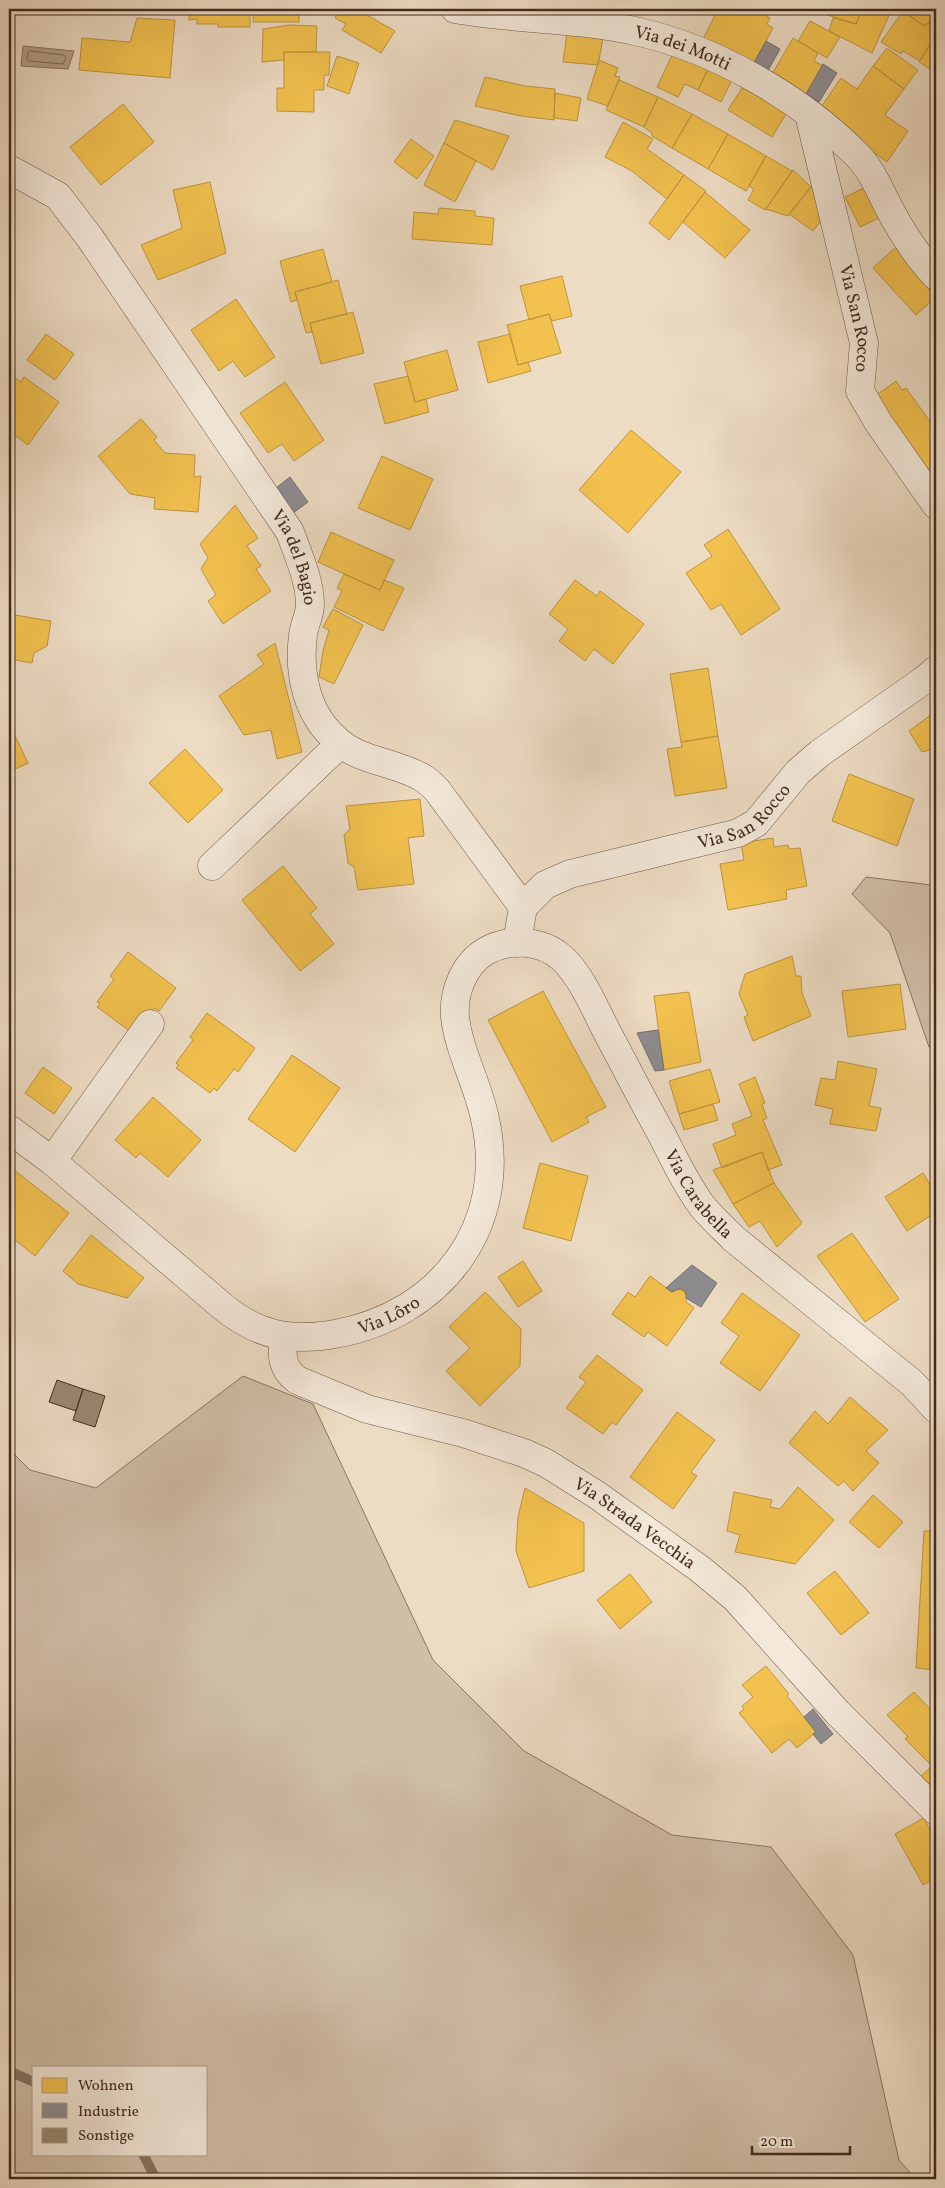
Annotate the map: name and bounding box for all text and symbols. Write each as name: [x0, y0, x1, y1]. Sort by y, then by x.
street label: Via dei Motti: [632, 20, 735, 78]
street label: Via San Rocco: [832, 262, 876, 373]
street label: Via del Bagio: [264, 505, 321, 606]
street label: Via San Rocco: [695, 779, 797, 856]
street label: Via Carabella: [657, 1146, 738, 1245]
street label: Via Lôro: [355, 1291, 426, 1342]
street label: Via Strada Vecchia: [568, 1472, 700, 1576]
legend: [32, 2066, 208, 2156]
text: Wohnen: [78, 2076, 134, 2097]
text: Industrie: [78, 2102, 139, 2123]
scale bar: [752, 2123, 850, 2155]
text: Sonstige: [78, 2126, 134, 2147]
text: 20 m: [760, 2132, 793, 2153]

